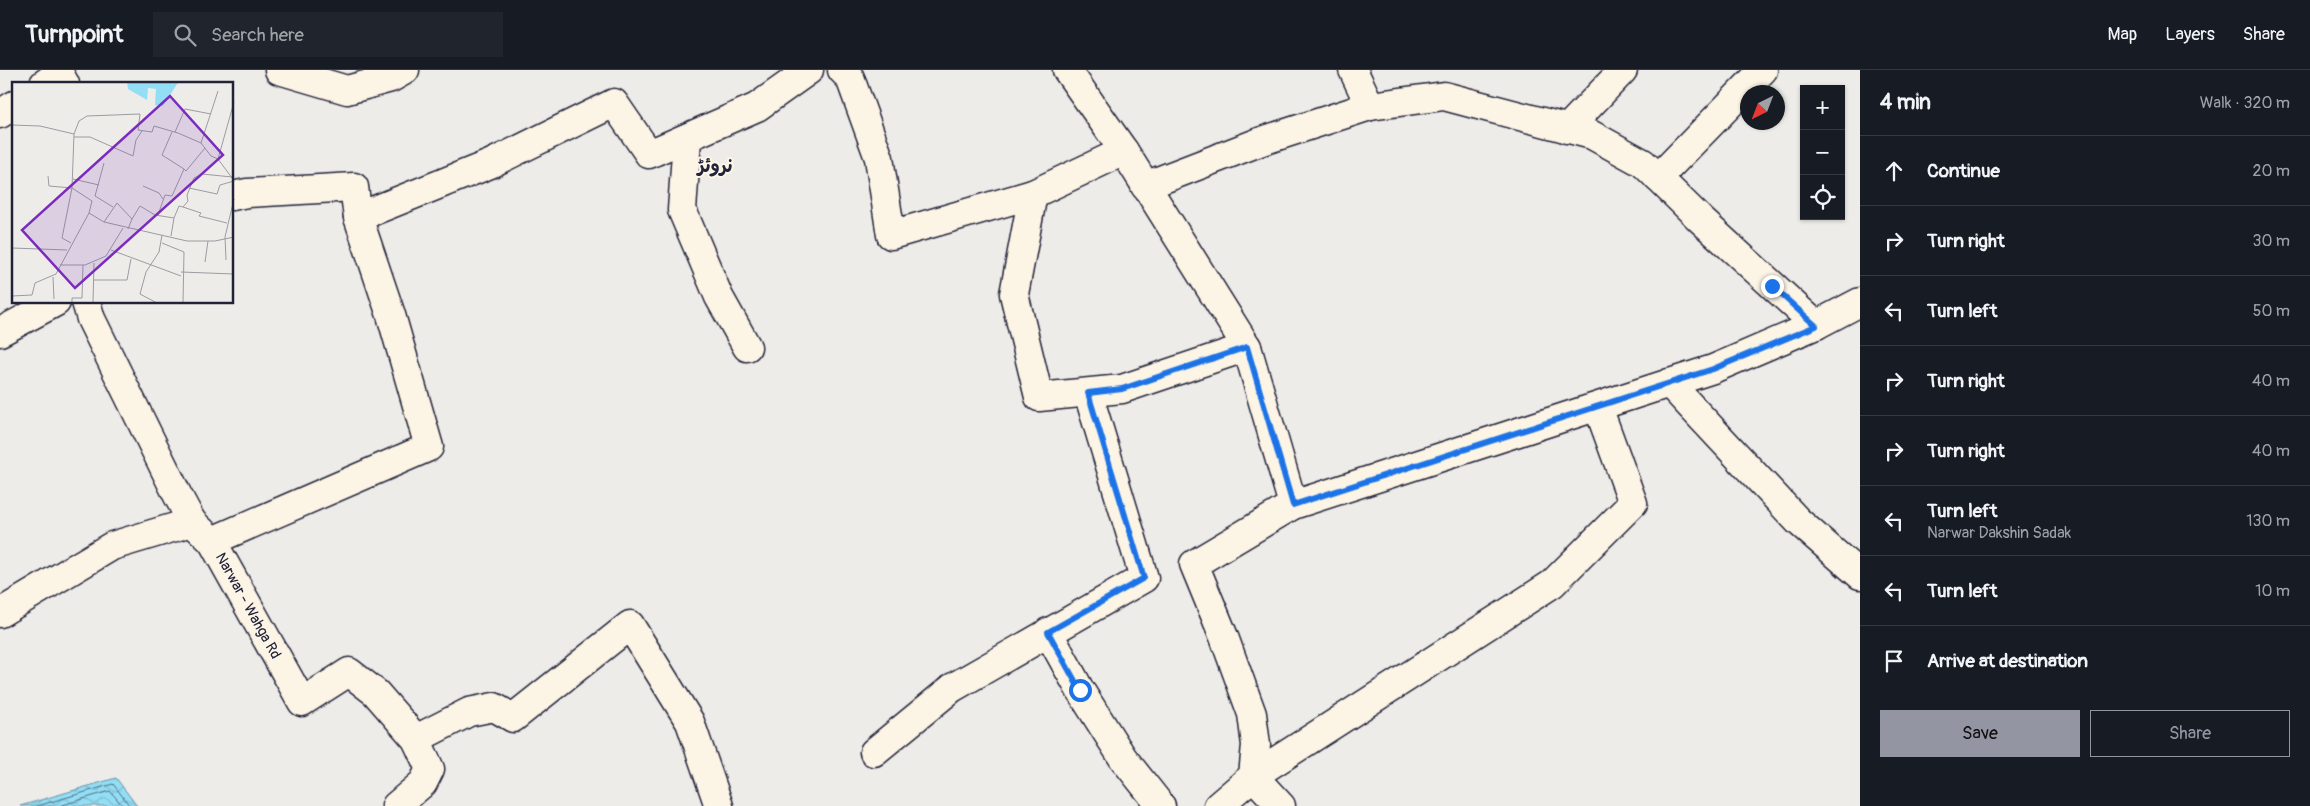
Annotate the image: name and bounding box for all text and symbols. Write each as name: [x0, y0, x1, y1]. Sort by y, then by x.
search box: [153, 12, 503, 57]
text: Turnpoint: [25, 20, 123, 49]
icon: search: [171, 21, 199, 49]
text: Search here: [211, 23, 304, 47]
text: Map: [2108, 23, 2137, 46]
text: Layers: [2165, 23, 2215, 46]
text: Share: [2243, 23, 2285, 46]
inset map: [12, 82, 234, 304]
north arrow: [1740, 85, 1785, 130]
map controls: [1800, 85, 1845, 220]
button: +: [1800, 85, 1845, 130]
text: 4 min: [1880, 89, 1931, 116]
text: Walk · 320 m: [2200, 93, 2290, 113]
button: −: [1800, 130, 1845, 175]
district label: نروئڑ: [696, 155, 733, 178]
icon: ahead: [1880, 157, 1908, 185]
text: Continue: [1927, 159, 2000, 183]
text: 20 m: [2252, 161, 2290, 181]
button: locate: [1800, 175, 1845, 220]
icon: right: [1880, 227, 1908, 255]
text: Turn right: [1927, 229, 2005, 253]
text: 30 m: [2252, 231, 2290, 251]
route end: [1761, 275, 1784, 298]
icon: left: [1880, 297, 1908, 325]
text: Turn left: [1927, 299, 1997, 323]
text: 50 m: [2253, 301, 2290, 321]
icon: right: [1880, 367, 1908, 395]
text: Turn right: [1927, 369, 2005, 393]
text: 40 m: [2252, 371, 2290, 391]
icon: right: [1880, 437, 1908, 465]
text: Turn right: [1927, 439, 2005, 463]
text: 40 m: [2252, 441, 2290, 461]
text: Turn left: [1927, 499, 1997, 523]
icon: left: [1880, 507, 1908, 535]
text: 130 m: [2246, 511, 2290, 531]
text: Narwar Dakshin Sadak: [1927, 523, 2071, 543]
street label: Narwar - Wahga Rd: [211, 550, 285, 662]
icon: left: [1880, 577, 1908, 605]
text: Turn left: [1927, 579, 1997, 603]
text: 10 m: [2255, 581, 2290, 601]
icon: arrive: [1880, 647, 1908, 675]
text: Arrive at destination: [1927, 649, 2088, 673]
route start: [1069, 679, 1092, 702]
button: Save: [1880, 710, 2080, 757]
button: Share: [2090, 710, 2290, 757]

